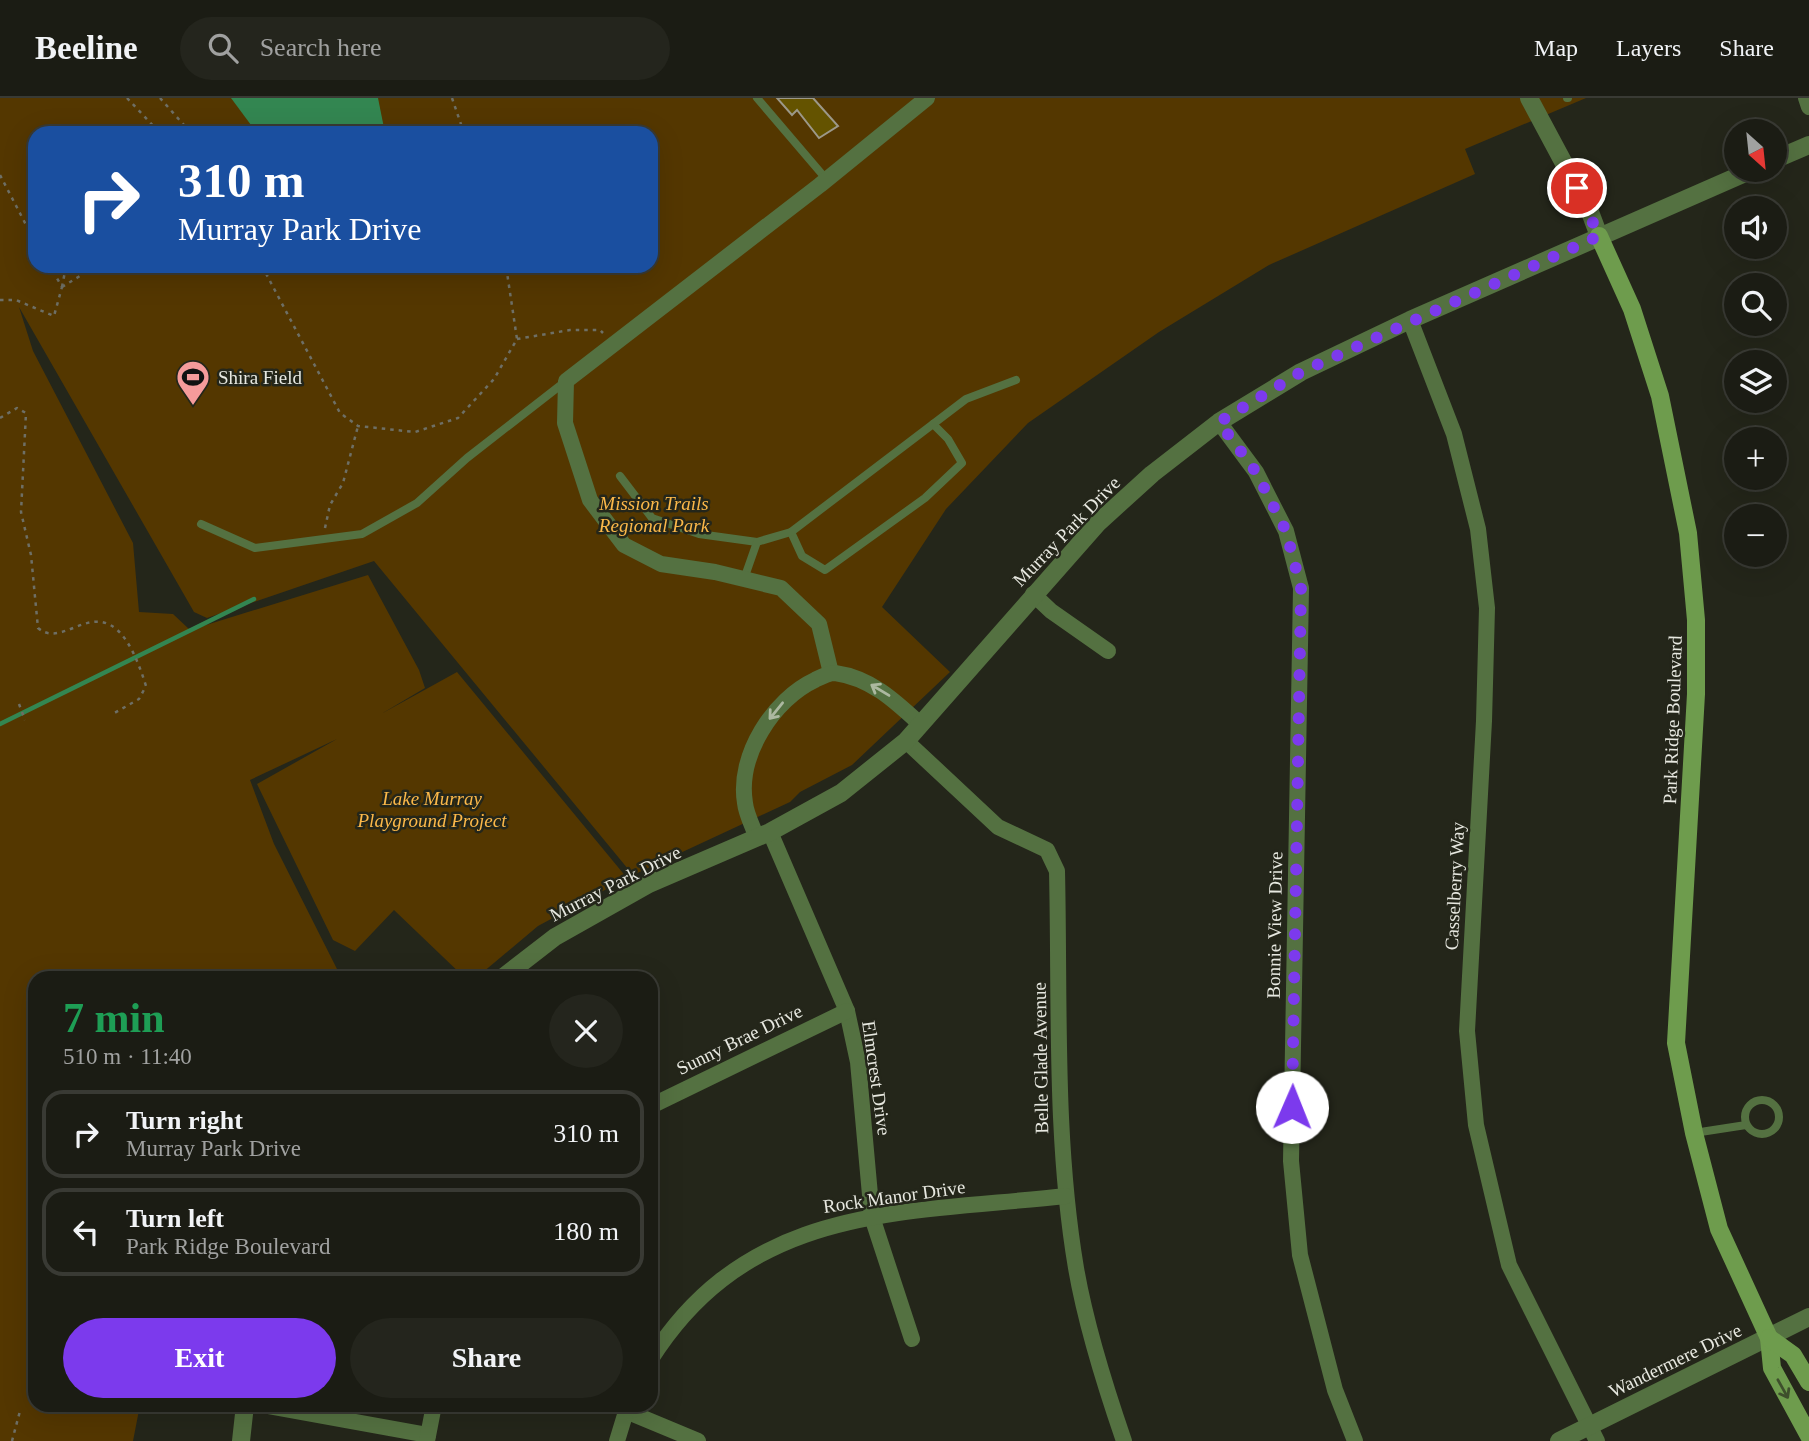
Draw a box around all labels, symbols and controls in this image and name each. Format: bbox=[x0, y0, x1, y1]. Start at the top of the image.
search box bbox=[180, 17, 670, 80]
icon: search bbox=[204, 29, 242, 67]
text: Beeline bbox=[35, 30, 138, 66]
text: Search here bbox=[260, 33, 382, 62]
text: Map bbox=[1534, 35, 1578, 61]
text: Layers bbox=[1616, 35, 1681, 61]
text: Share bbox=[1719, 35, 1774, 61]
north arrow bbox=[1724, 119, 1787, 182]
map controls bbox=[1724, 119, 1787, 567]
text: 310 m bbox=[178, 153, 305, 208]
icon: right bbox=[63, 154, 154, 245]
pin bbox=[1547, 158, 1607, 218]
icon: arrive bbox=[1558, 169, 1596, 207]
button: sound bbox=[1724, 196, 1787, 259]
text: Murray Park Drive bbox=[178, 211, 421, 247]
button: search bbox=[1724, 273, 1787, 336]
button: layers bbox=[1724, 350, 1787, 413]
sports icon: Shira Field bbox=[174, 358, 212, 407]
place label: Shira Field bbox=[218, 367, 302, 388]
button: + bbox=[1724, 427, 1787, 490]
street label: Murray Park Drive bbox=[1009, 472, 1124, 591]
park label: Mission Trails Regional Park bbox=[598, 493, 710, 536]
button: − bbox=[1724, 504, 1787, 567]
street label: Park Ridge Boulevard bbox=[1659, 635, 1686, 805]
one-way arrow bbox=[871, 683, 891, 697]
one-way arrow bbox=[768, 701, 784, 719]
park label: Lake Murray Playground Project bbox=[357, 788, 507, 831]
street label: Casselberry Way bbox=[1441, 821, 1468, 951]
street label: Murray Park Drive bbox=[546, 841, 684, 926]
street label: Bonnie View Drive bbox=[1263, 851, 1286, 999]
street label: Belle Glade Avenue bbox=[1029, 982, 1052, 1134]
button: close bbox=[549, 994, 623, 1068]
text: 7 min bbox=[63, 995, 165, 1041]
street label: Sunny Brae Drive bbox=[673, 1000, 805, 1079]
street label: Elmcrest Drive bbox=[858, 1019, 895, 1137]
text: 510 m · 11:40 bbox=[63, 1044, 192, 1069]
position arrow bbox=[1255, 1070, 1329, 1144]
text: Turn right bbox=[126, 1106, 243, 1135]
icon: right bbox=[67, 1115, 105, 1153]
text: 310 m bbox=[553, 1119, 619, 1148]
text: Murray Park Drive bbox=[126, 1136, 301, 1161]
street label: Rock Manor Drive bbox=[822, 1176, 967, 1217]
text: Turn left bbox=[126, 1204, 224, 1233]
icon: left bbox=[67, 1213, 105, 1251]
text: 180 m bbox=[553, 1217, 619, 1246]
text: Park Ridge Boulevard bbox=[126, 1234, 330, 1259]
button: Exit bbox=[63, 1318, 336, 1398]
button: Share bbox=[350, 1318, 623, 1398]
street label: Wandermere Drive bbox=[1606, 1319, 1745, 1402]
one-way arrow bbox=[1777, 1378, 1790, 1399]

